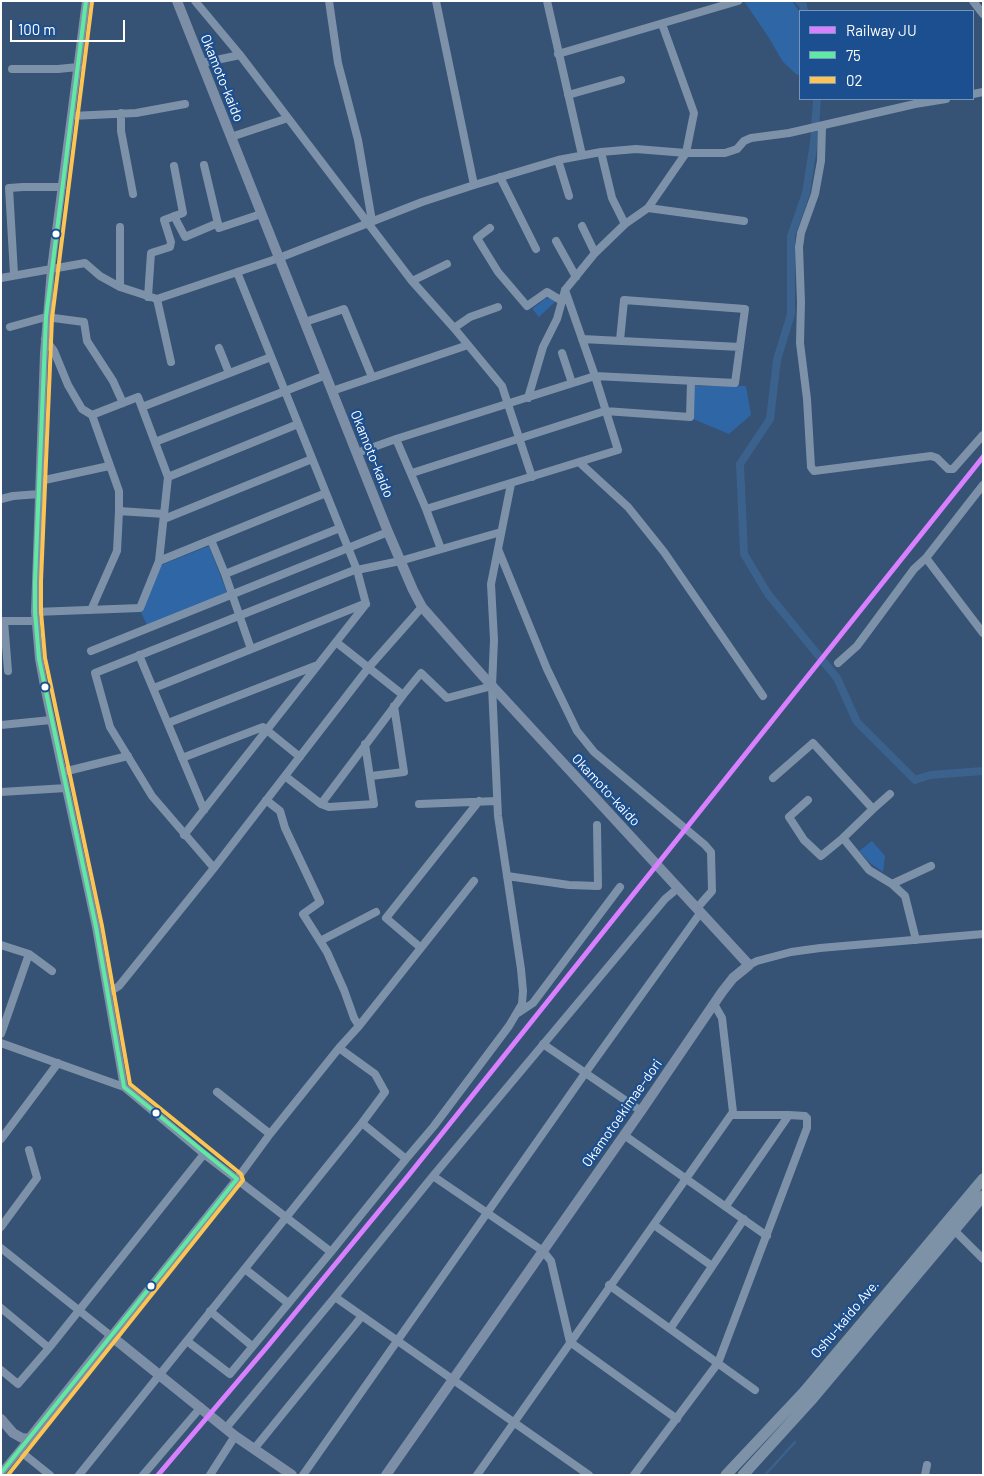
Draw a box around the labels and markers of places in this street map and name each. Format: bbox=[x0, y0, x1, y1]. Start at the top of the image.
unlabelled marker bbox=[51, 229, 61, 239]
unlabelled marker bbox=[40, 682, 50, 692]
unlabelled marker bbox=[151, 1108, 161, 1118]
unlabelled marker bbox=[146, 1281, 156, 1291]

